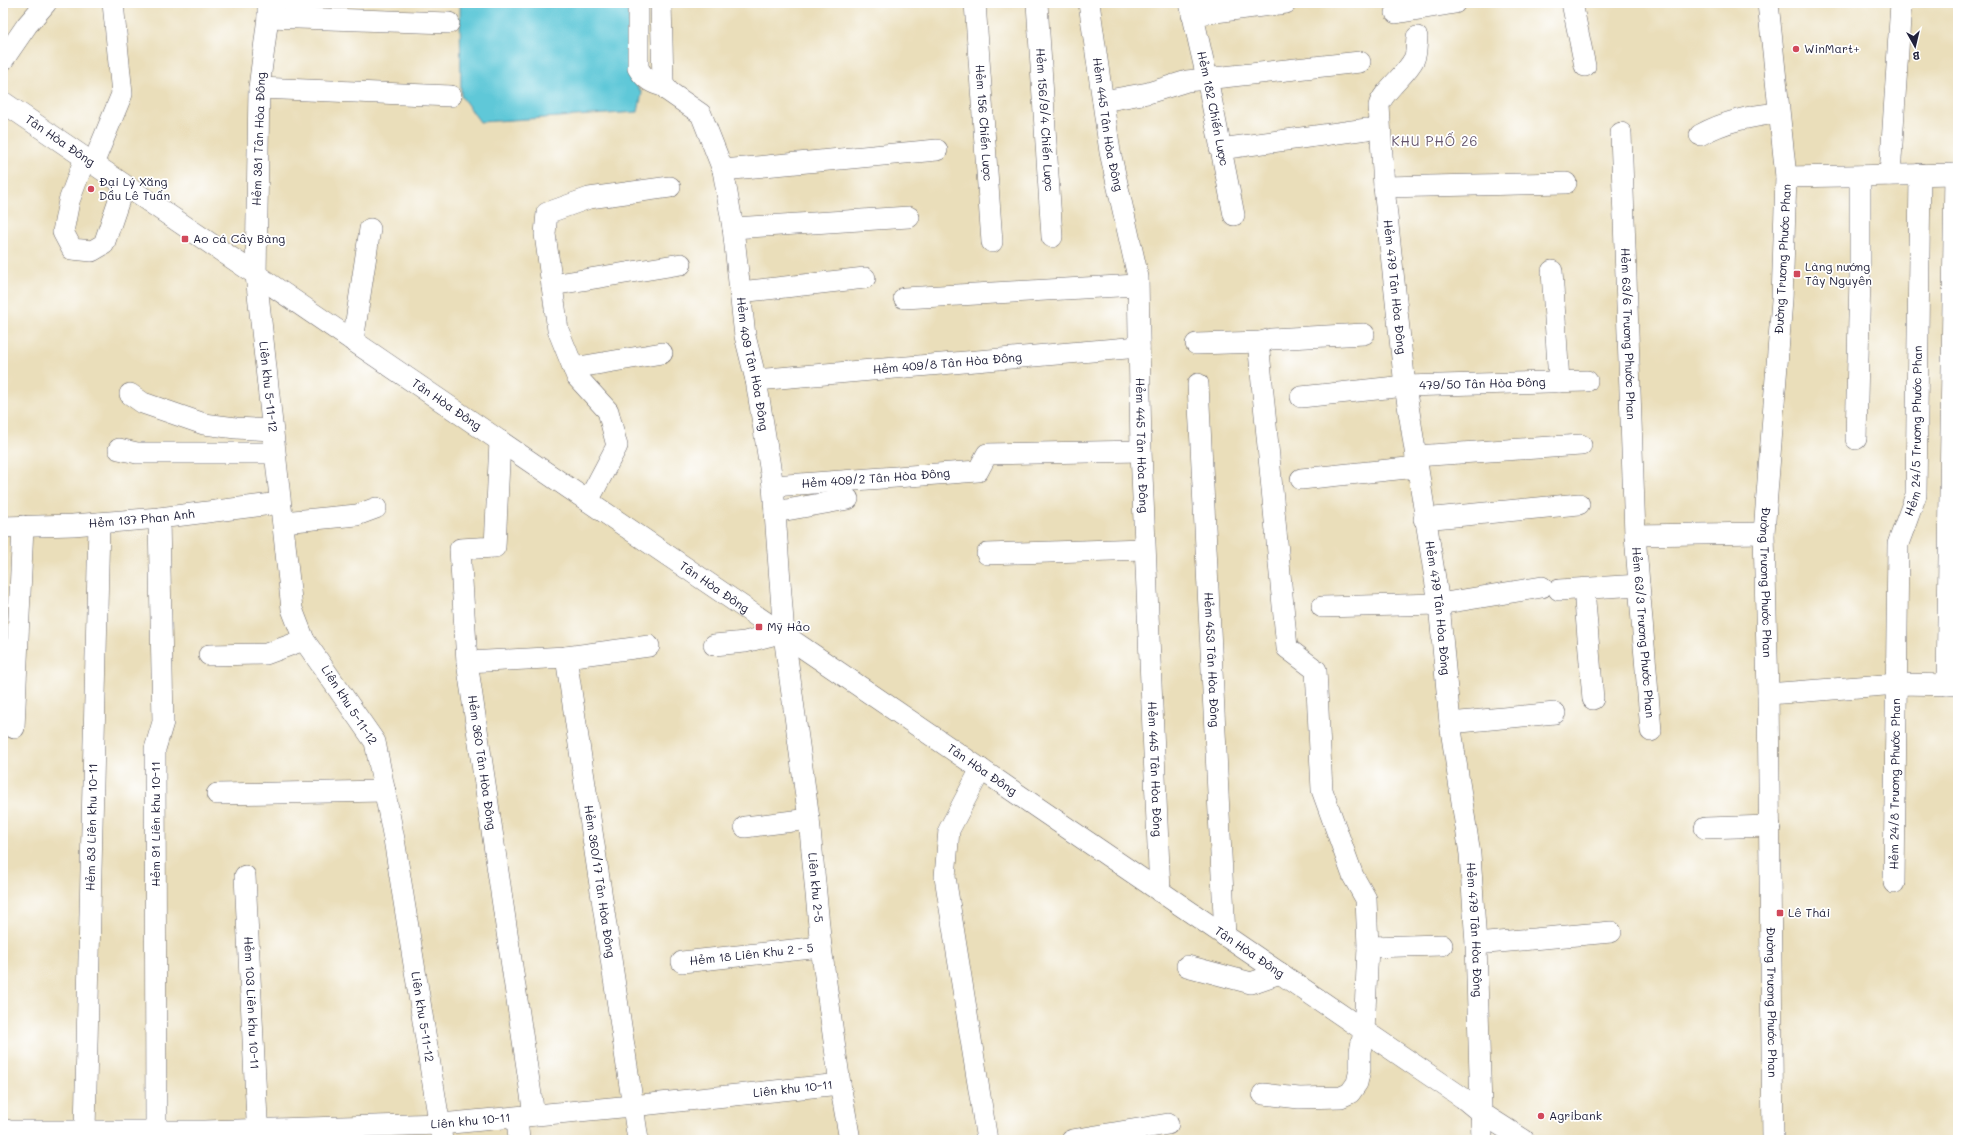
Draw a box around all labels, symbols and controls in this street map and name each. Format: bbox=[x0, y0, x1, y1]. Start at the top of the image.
north arrow bbox=[1895, 26, 1935, 66]
place label: WinMart+ bbox=[1804, 40, 1860, 56]
marker: WinMart+ bbox=[1791, 44, 1801, 54]
street label: Hẻm 156/9/4 Chiến Lược bbox=[1033, 47, 1058, 192]
text: B bbox=[1912, 48, 1921, 64]
street label: Hẻm 182 Chiến Lược bbox=[1194, 49, 1233, 167]
street label: Hẻm 445 Tân Hòa Đông bbox=[1090, 56, 1128, 193]
street label: Hẻm 156 Chiến Lược bbox=[972, 64, 997, 182]
street label: Hẻm 381 Tân Hòa Đông bbox=[248, 72, 268, 206]
street label: Tân Hòa Đông bbox=[23, 111, 99, 170]
district label: KHU PHỐ 26 bbox=[1392, 132, 1478, 149]
place label: Đại Lý Xăng Dầu Lê Tuấn bbox=[99, 173, 170, 203]
street label: Đường Trương Phước Phan bbox=[1770, 183, 1794, 335]
marker: Đại Lý Xăng Dầu Lê Tuấn bbox=[86, 184, 96, 194]
street label: Hẻm 479 Tân Hòa Đông bbox=[1380, 219, 1411, 355]
place label: Ao cá Cây Bàng bbox=[193, 230, 285, 246]
marker: Ao cá Cây Bàng bbox=[180, 234, 190, 244]
street label: Hẻm 63/6 Trương Phước Phan bbox=[1618, 248, 1640, 420]
place label: Làng nướng Tây Nguyên bbox=[1805, 258, 1872, 288]
marker: Làng nướng Tây Nguyên bbox=[1792, 269, 1802, 279]
street label: Hẻm 409 Tân Hòa Đông bbox=[734, 296, 773, 432]
street label: Liên khu 5-11-12 bbox=[256, 340, 282, 433]
street label: Hẻm 24/5 Trương Phước Phan bbox=[1900, 346, 1925, 518]
street label: Hẻm 409/8 Tân Hòa Đông bbox=[872, 348, 1022, 377]
street label: 479/50 Tân Hòa Đông bbox=[1419, 373, 1546, 393]
street label: Tân Hòa Đông bbox=[409, 374, 485, 433]
street label: Hẻm 445 Tân Hòa Đông bbox=[1133, 378, 1153, 513]
street label: Hẻm 409/2 Tân Hòa Đông bbox=[801, 464, 951, 491]
street label: Hẻm 137 Phan Anh bbox=[88, 505, 196, 531]
street label: Đường Trương Phước Phan bbox=[1757, 506, 1776, 658]
street label: Hẻm 479 Tân Hòa Đông bbox=[1422, 540, 1455, 676]
street label: Hẻm 63/3 Trương Phước Phan bbox=[1629, 546, 1659, 719]
street label: Tân Hòa Đông bbox=[677, 557, 753, 616]
street label: Hẻm 453 Tân Hòa Đông bbox=[1201, 592, 1224, 728]
place label: Mỹ Hảo bbox=[767, 618, 810, 634]
marker: Mỹ Hảo bbox=[754, 622, 764, 632]
street label: Liên khu 5-11-12 bbox=[318, 662, 381, 747]
street label: Hẻm 360 Tân Hòa Đông bbox=[465, 694, 501, 831]
street label: Hẻm 24/8 Trương Phước Phan bbox=[1885, 698, 1903, 870]
street label: Hẻm 445 Tân Hòa Đông bbox=[1145, 701, 1167, 837]
street label: Tân Hòa Đông bbox=[944, 740, 1021, 798]
street label: Hẻm 91 Liên khu 10-11 bbox=[147, 761, 163, 887]
street label: Hẻm 83 Liên khu 10-11 bbox=[82, 763, 100, 891]
street label: Hẻm 360/17 Tân Hòa Đông bbox=[581, 804, 620, 959]
street label: Liên khu 2-5 bbox=[805, 852, 828, 923]
street label: Hẻm 479 Tân Hòa Đông bbox=[1464, 862, 1487, 997]
place label: Lê Thái bbox=[1788, 904, 1830, 920]
marker: Lê Thái bbox=[1775, 908, 1785, 918]
street label: Tân Hòa Đông bbox=[1212, 922, 1288, 981]
street label: Đường Trương Phước Phan bbox=[1764, 927, 1781, 1078]
street label: Hẻm 103 Liên khu 10-11 bbox=[241, 936, 264, 1070]
street label: Hẻm 18 Liên Khu 2 - 5 bbox=[689, 939, 814, 968]
street label: Liên khu 5-11-12 bbox=[408, 970, 438, 1063]
street label: Liên khu 10-11 bbox=[752, 1076, 833, 1100]
place label: Agribank bbox=[1549, 1107, 1602, 1123]
street label: Liên khu 10-11 bbox=[430, 1109, 511, 1131]
marker: Agribank bbox=[1536, 1111, 1546, 1121]

